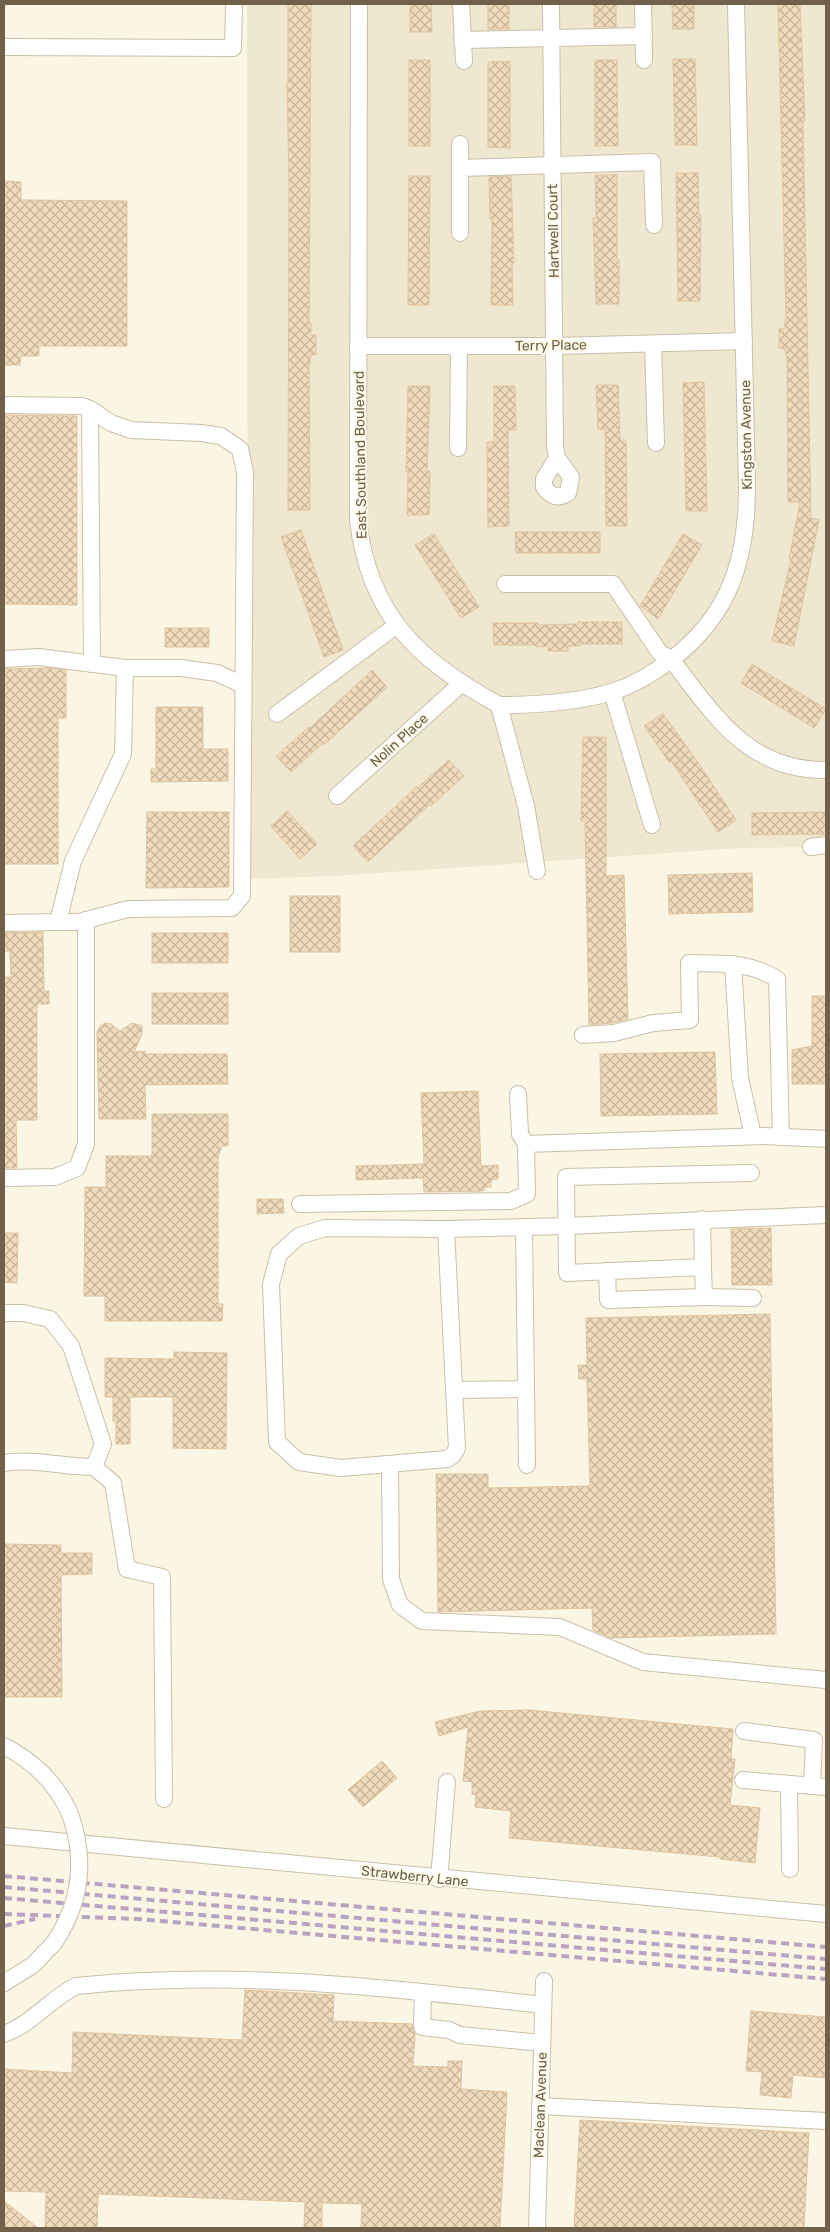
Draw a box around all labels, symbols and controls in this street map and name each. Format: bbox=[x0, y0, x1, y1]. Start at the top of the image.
street label: Hartwell Court bbox=[544, 183, 563, 278]
street label: Terry Place bbox=[515, 336, 587, 355]
street label: East Southland Boulevard bbox=[351, 371, 370, 539]
street label: Kingston Avenue bbox=[737, 380, 756, 490]
street label: Nolin Place bbox=[367, 710, 432, 771]
street label: Strawberry Lane bbox=[360, 1862, 470, 1891]
street label: Maclean Avenue bbox=[530, 2052, 551, 2158]

